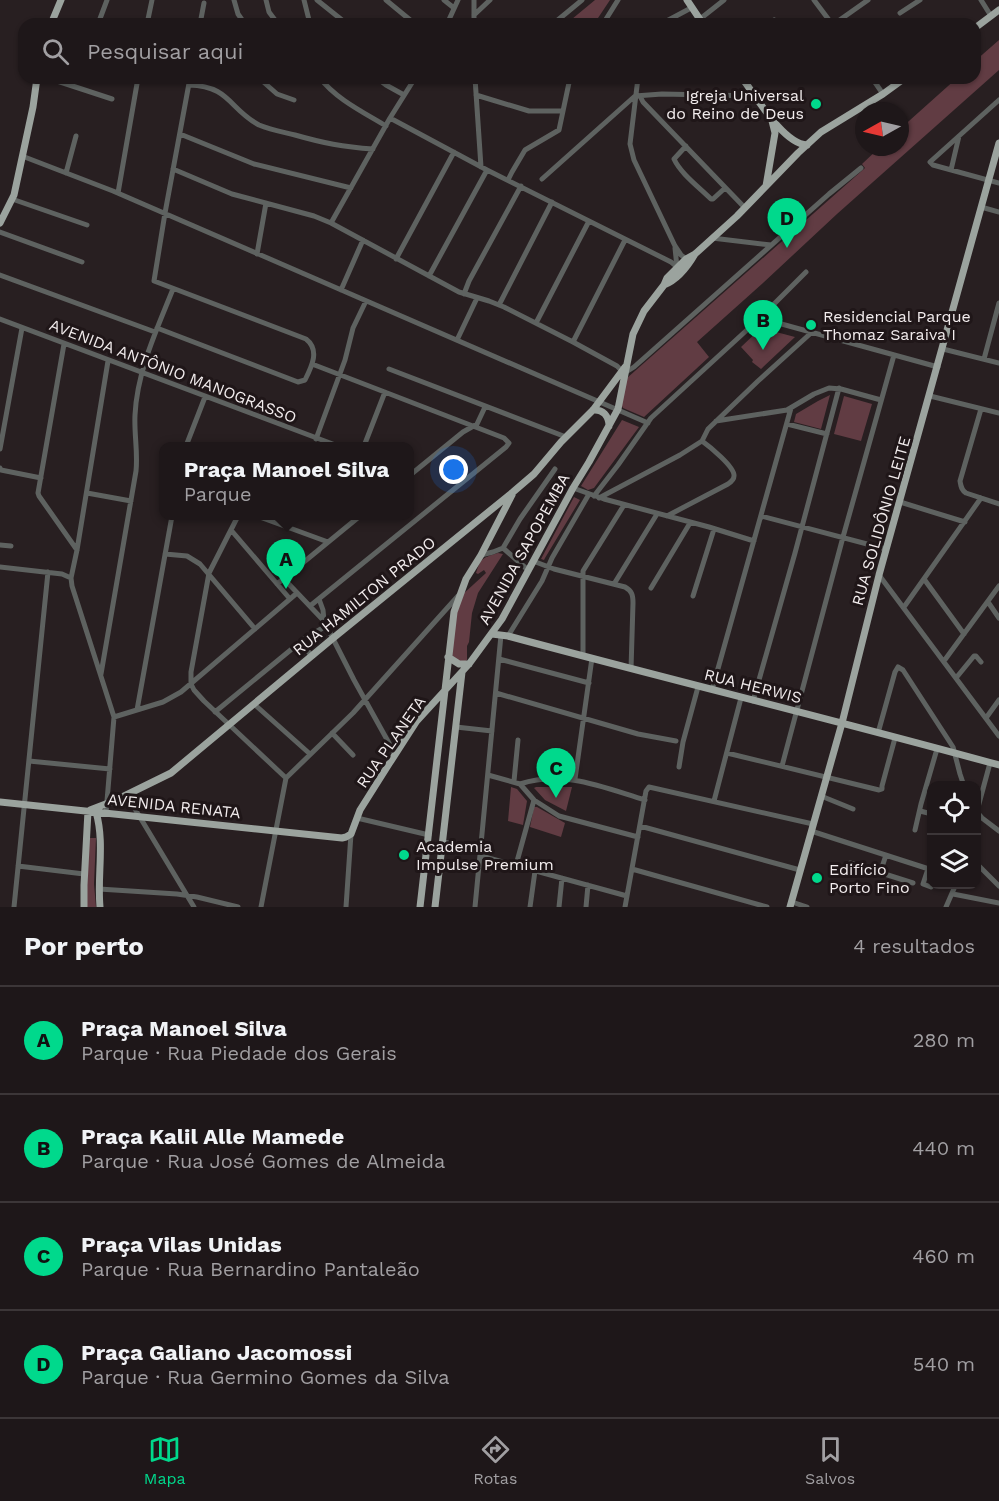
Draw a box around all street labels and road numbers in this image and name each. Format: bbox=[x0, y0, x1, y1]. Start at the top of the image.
street label: AVENIDA ANTÔNIO MANOGRASSO bbox=[47, 315, 299, 427]
street label: RUA SOLIDÔNIO LEITE bbox=[848, 434, 914, 608]
street label: AVENIDA SAPOPEMBA bbox=[474, 470, 574, 628]
street label: RUA HAMILTON PRADO bbox=[289, 533, 439, 659]
street label: RUA HERWIS bbox=[702, 665, 804, 707]
street label: RUA PLANETA bbox=[352, 692, 430, 792]
street label: AVENIDA RENATA bbox=[107, 790, 242, 822]

